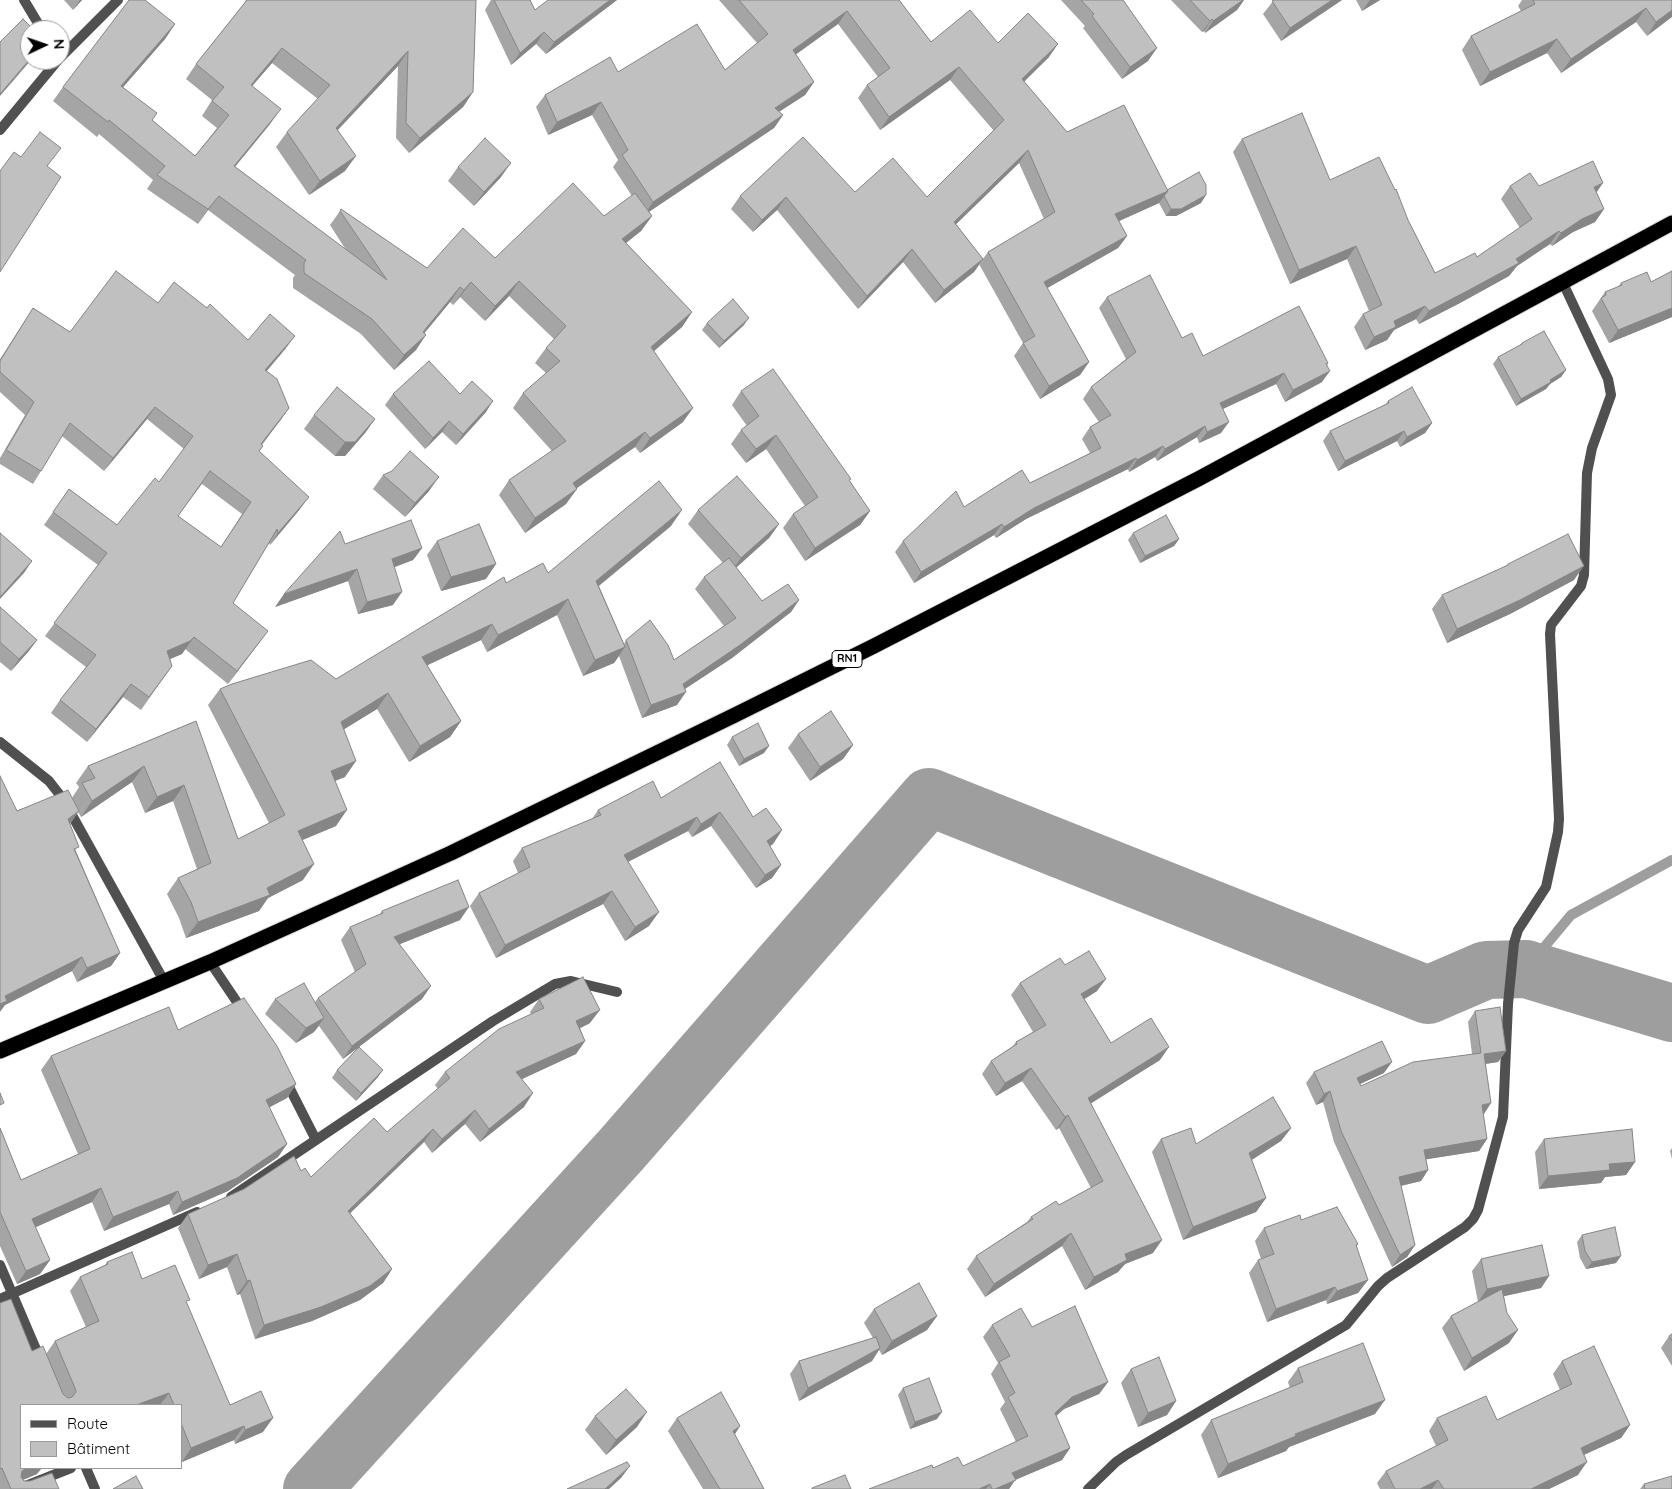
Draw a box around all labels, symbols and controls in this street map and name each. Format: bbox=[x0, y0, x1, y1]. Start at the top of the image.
north arrow bbox=[20, 20, 70, 70]
text: N bbox=[50, 39, 68, 50]
road number: RN1 bbox=[832, 651, 862, 668]
legend bbox=[20, 1404, 182, 1469]
text: Route bbox=[67, 1414, 108, 1433]
text: Bâtiment bbox=[67, 1439, 130, 1458]

